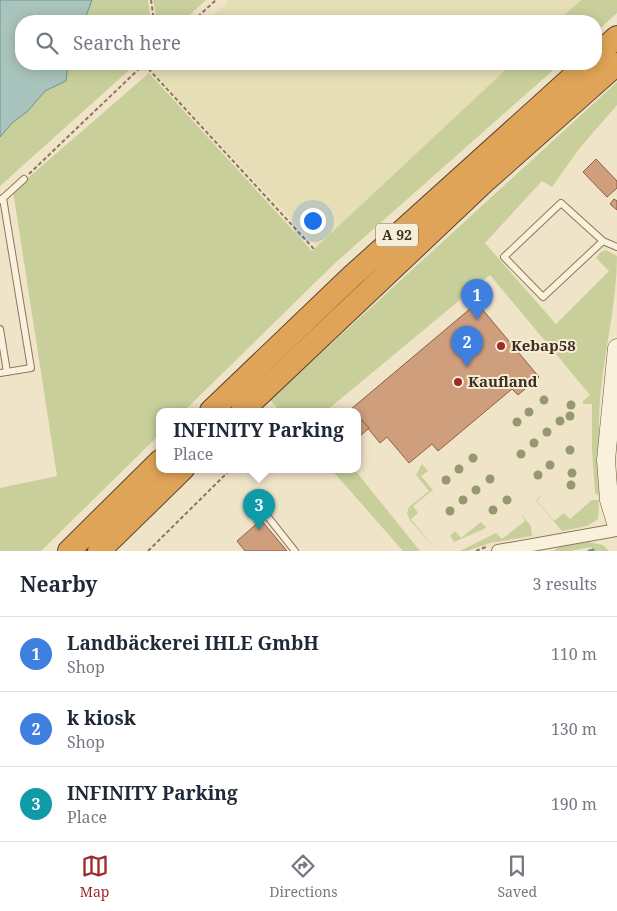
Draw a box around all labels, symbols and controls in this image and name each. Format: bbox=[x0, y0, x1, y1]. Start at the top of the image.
search box bbox=[15, 15, 602, 70]
icon: search bbox=[33, 29, 61, 57]
text: Search here bbox=[73, 30, 181, 56]
your location bbox=[300, 208, 326, 234]
road number: A 92 bbox=[376, 224, 418, 246]
pin: 1 bbox=[461, 279, 493, 320]
pin: 2 bbox=[451, 326, 483, 367]
place label: Kebap58 bbox=[511, 335, 576, 355]
marker: Kebap58 bbox=[495, 340, 507, 352]
place label: Kaufland bbox=[468, 371, 538, 391]
marker: Kaufland bbox=[452, 376, 464, 388]
popup bbox=[156, 408, 361, 473]
text: INFINITY Parking bbox=[173, 417, 344, 443]
text: Place bbox=[173, 443, 213, 465]
pin: 3 bbox=[243, 489, 275, 530]
text: Nearby bbox=[20, 570, 98, 598]
text: 3 results bbox=[533, 573, 597, 595]
text: Landbäckerei IHLE GmbH bbox=[67, 630, 319, 656]
text: 1 bbox=[31, 643, 41, 665]
text: 110 m bbox=[551, 643, 597, 665]
text: Shop bbox=[67, 656, 105, 678]
text: k kiosk bbox=[67, 705, 136, 731]
text: 2 bbox=[31, 718, 41, 740]
text: 130 m bbox=[551, 718, 597, 740]
text: Shop bbox=[67, 731, 105, 753]
text: INFINITY Parking bbox=[67, 780, 238, 806]
text: 3 bbox=[31, 793, 41, 815]
text: 190 m bbox=[551, 793, 597, 815]
text: Place bbox=[67, 806, 107, 828]
tab: Map bbox=[80, 852, 109, 901]
tab: Directions bbox=[269, 852, 338, 901]
tab: Saved bbox=[497, 852, 537, 901]

